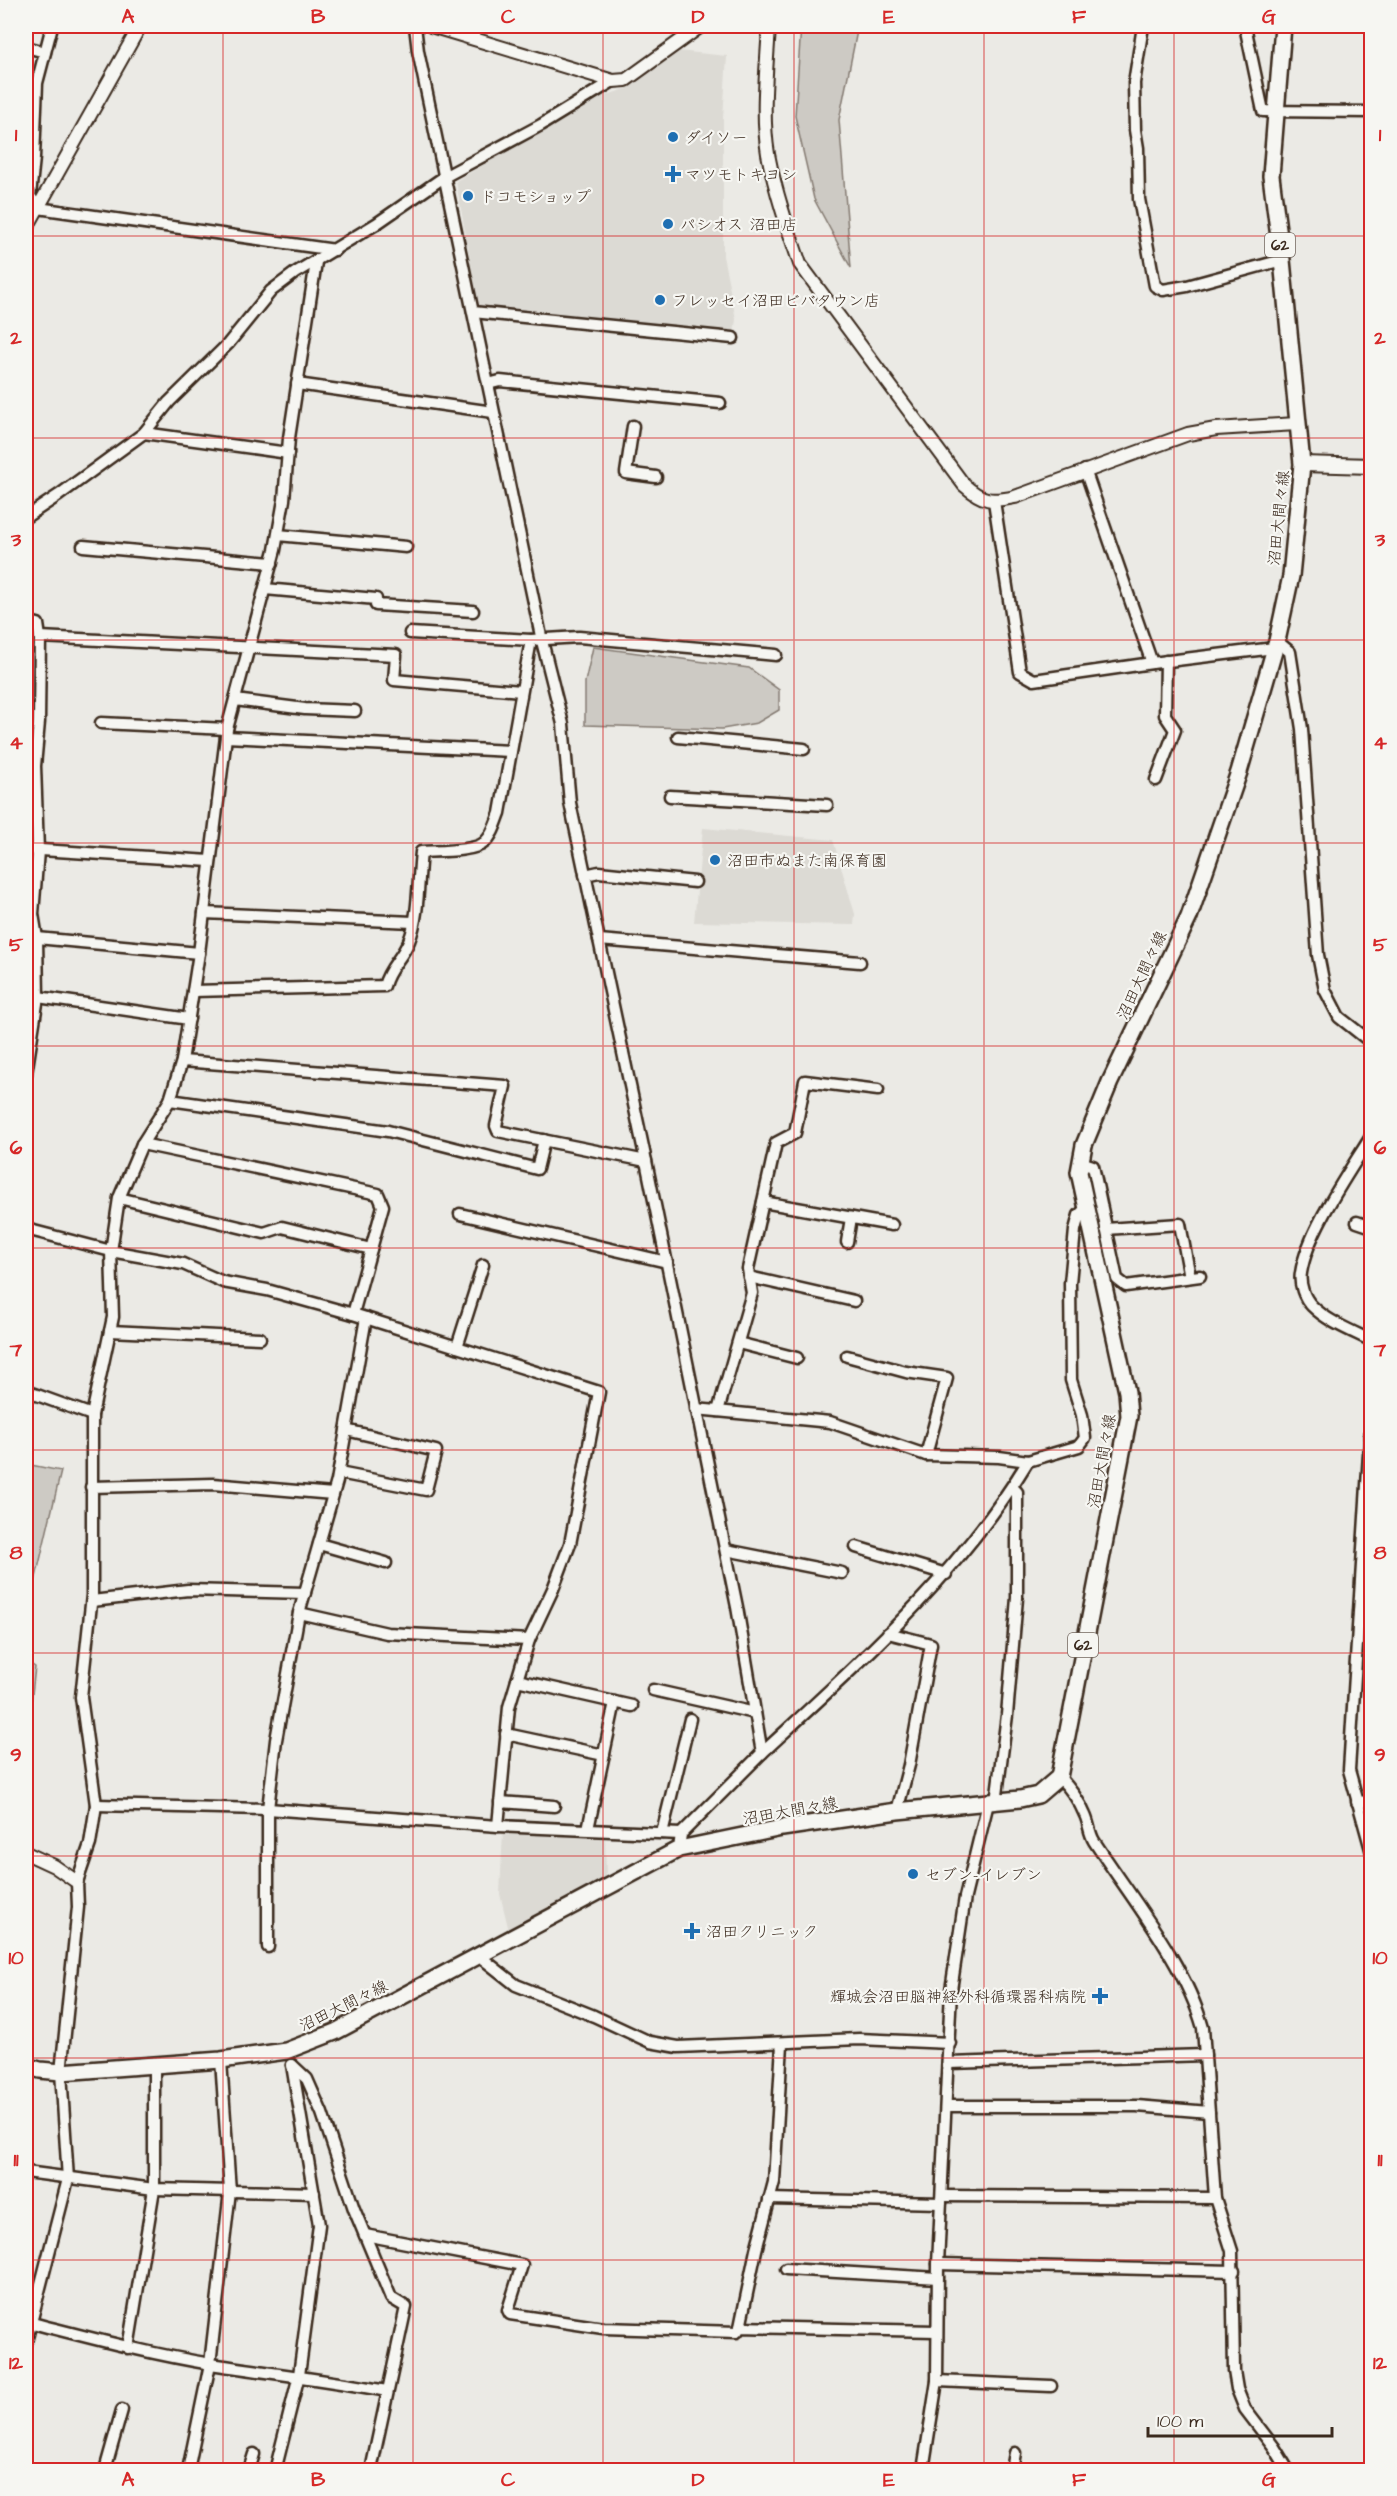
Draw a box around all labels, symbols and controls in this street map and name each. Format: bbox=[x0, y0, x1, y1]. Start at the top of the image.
text: A bbox=[122, 3, 135, 31]
text: B bbox=[311, 3, 326, 31]
text: C bbox=[501, 3, 516, 31]
text: D bbox=[692, 3, 705, 31]
text: E bbox=[883, 3, 895, 31]
text: F bbox=[1072, 3, 1087, 31]
text: G bbox=[1262, 3, 1276, 31]
text: 1 bbox=[15, 121, 18, 149]
text: 1 bbox=[1379, 121, 1382, 149]
place label: ダイソー bbox=[685, 127, 747, 149]
marker: ダイソー bbox=[666, 130, 680, 144]
place label: マツモトキヨシ bbox=[685, 164, 797, 186]
marker: マツモトキヨシ bbox=[666, 167, 680, 181]
place label: ドコモショップ bbox=[480, 186, 591, 208]
marker: ドコモショップ bbox=[461, 189, 475, 203]
place label: パシオス 沼田店 bbox=[680, 214, 797, 236]
marker: パシオス 沼田店 bbox=[661, 217, 675, 231]
road number: 62 bbox=[1265, 233, 1295, 257]
place label: フレッセイ沼田ビバタウン店 bbox=[672, 290, 880, 312]
marker: フレッセイ沼田ビバタウン店 bbox=[653, 293, 667, 307]
text: 2 bbox=[9, 324, 22, 352]
text: 2 bbox=[1373, 324, 1386, 352]
street label: 沼田大間々線 bbox=[1263, 469, 1295, 567]
text: 3 bbox=[10, 526, 22, 554]
text: 3 bbox=[1374, 526, 1386, 554]
text: 4 bbox=[9, 729, 23, 757]
text: 4 bbox=[1373, 729, 1387, 757]
place label: 沼田市ぬまた南保育園 bbox=[727, 850, 887, 872]
marker: 沼田市ぬまた南保育園 bbox=[708, 853, 722, 867]
street label: 沼田大間々線 bbox=[1112, 927, 1172, 1024]
text: 5 bbox=[9, 931, 24, 959]
text: 5 bbox=[1373, 931, 1388, 959]
text: 6 bbox=[10, 1134, 23, 1162]
text: 6 bbox=[1374, 1134, 1387, 1162]
text: 7 bbox=[9, 1336, 23, 1364]
text: 7 bbox=[1373, 1336, 1387, 1364]
street label: 沼田大間々線 bbox=[1083, 1412, 1121, 1510]
text: 8 bbox=[10, 1539, 23, 1567]
text: 8 bbox=[1374, 1539, 1387, 1567]
road number: 62 bbox=[1068, 1633, 1098, 1657]
text: 9 bbox=[10, 1741, 22, 1769]
text: 9 bbox=[1374, 1741, 1386, 1769]
street label: 沼田大間々線 bbox=[741, 1792, 839, 1830]
place label: セブン-イレブン bbox=[925, 1864, 1042, 1886]
marker: セブン-イレブン bbox=[906, 1867, 920, 1881]
place label: 沼田クリニック bbox=[706, 1921, 818, 1943]
marker: 沼田クリニック bbox=[683, 1922, 701, 1940]
text: 10 bbox=[8, 1944, 24, 1972]
text: 10 bbox=[1372, 1944, 1388, 1972]
street label: 沼田大間々線 bbox=[295, 1975, 391, 2037]
place label: 輝城会沼田脳神経外科循環器科病院 bbox=[830, 1986, 1086, 2008]
marker: 輝城会沼田脳神経外科循環器科病院 bbox=[1091, 1987, 1109, 2005]
text: 11 bbox=[13, 2146, 19, 2174]
text: 11 bbox=[1377, 2146, 1383, 2174]
text: 12 bbox=[9, 2349, 24, 2377]
text: 12 bbox=[1373, 2349, 1388, 2377]
scale bar bbox=[1148, 2400, 1332, 2438]
text: 100 m bbox=[1157, 2409, 1203, 2434]
text: A bbox=[122, 2466, 135, 2494]
text: B bbox=[311, 2466, 326, 2494]
text: C bbox=[501, 2466, 516, 2494]
text: D bbox=[692, 2466, 705, 2494]
text: E bbox=[883, 2466, 895, 2494]
text: F bbox=[1072, 2466, 1087, 2494]
text: G bbox=[1262, 2466, 1276, 2494]

